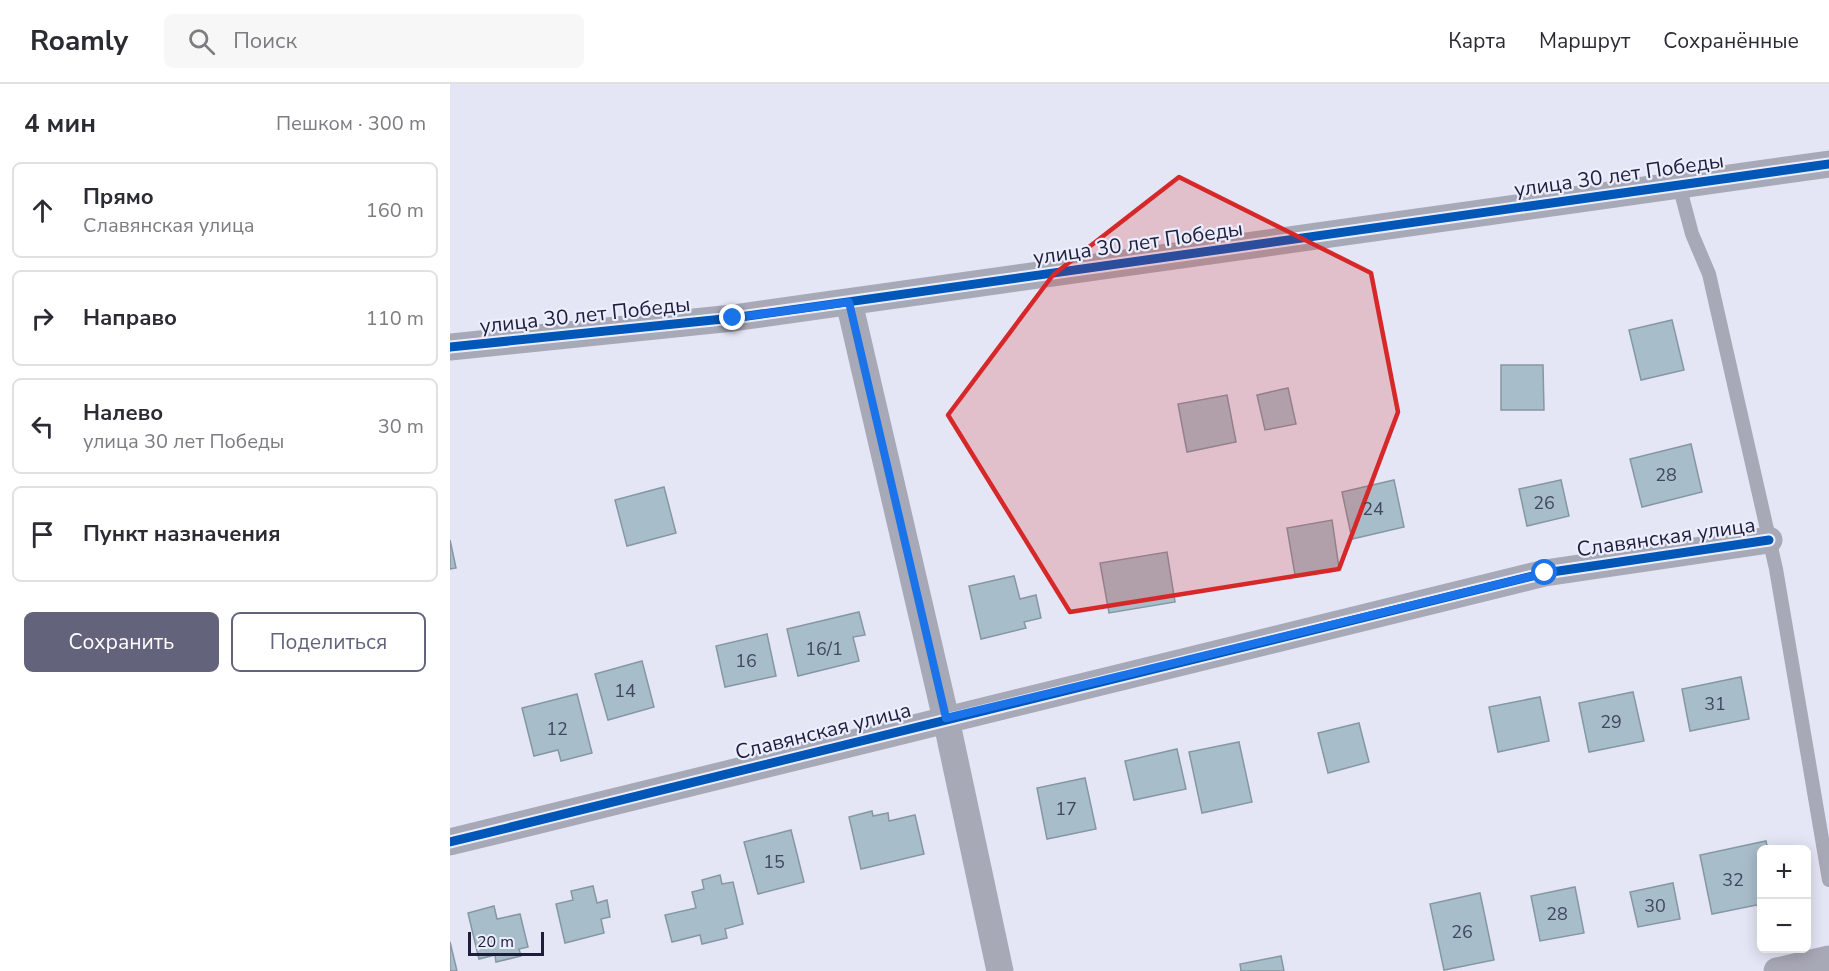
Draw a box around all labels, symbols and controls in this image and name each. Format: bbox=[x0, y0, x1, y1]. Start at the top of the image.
search box bbox=[164, 14, 584, 68]
text: Roamly bbox=[30, 22, 128, 60]
icon: search bbox=[185, 25, 218, 58]
text: Поиск bbox=[233, 26, 297, 56]
text: Карта bbox=[1448, 27, 1506, 55]
text: Маршрут bbox=[1539, 27, 1630, 55]
text: Сохранённые bbox=[1663, 27, 1799, 55]
text: 4 мин bbox=[24, 106, 96, 141]
text: Пешком · 300 m bbox=[276, 110, 426, 137]
street label: улица 30 лет Победы bbox=[1512, 146, 1726, 204]
text: Прямо bbox=[83, 182, 154, 212]
icon: ahead bbox=[26, 194, 59, 227]
text: 160 m bbox=[366, 197, 424, 224]
text: Славянская улица bbox=[83, 212, 255, 239]
street label: улица 30 лет Победы bbox=[1031, 214, 1245, 272]
street label: улица 30 лет Победы bbox=[478, 290, 692, 340]
icon: right bbox=[26, 302, 59, 335]
text: Направо bbox=[83, 303, 177, 333]
route end bbox=[719, 304, 745, 330]
text: 110 m bbox=[366, 305, 424, 332]
text: Налево bbox=[83, 398, 163, 428]
icon: left bbox=[26, 410, 59, 443]
text: 30 m bbox=[378, 413, 424, 440]
text: улица 30 лет Победы bbox=[83, 428, 284, 455]
house number: 28 bbox=[1655, 463, 1677, 487]
house number: 26 bbox=[1533, 491, 1555, 515]
house number: 24 bbox=[1362, 497, 1384, 521]
street label: Славянская улица bbox=[1575, 511, 1757, 563]
icon: arrive bbox=[26, 518, 59, 551]
text: Пункт назначения bbox=[83, 519, 281, 549]
route start bbox=[1531, 559, 1557, 585]
button: Сохранить bbox=[24, 612, 219, 672]
button: Поделиться bbox=[231, 612, 426, 672]
house number: 16/1 bbox=[805, 637, 843, 661]
house number: 16 bbox=[735, 649, 757, 673]
house number: 14 bbox=[614, 679, 636, 703]
house number: 31 bbox=[1704, 692, 1726, 716]
street label: Славянская улица bbox=[732, 696, 914, 766]
house number: 29 bbox=[1600, 710, 1622, 734]
house number: 12 bbox=[546, 717, 568, 741]
house number: 17 bbox=[1055, 797, 1077, 821]
map controls bbox=[1757, 845, 1811, 953]
button: + bbox=[1757, 845, 1811, 899]
house number: 15 bbox=[763, 850, 785, 874]
house number: 32 bbox=[1722, 868, 1744, 892]
house number: 30 bbox=[1644, 894, 1666, 918]
button: − bbox=[1757, 899, 1811, 953]
house number: 28 bbox=[1546, 902, 1568, 926]
house number: 26 bbox=[1451, 920, 1473, 944]
scale bar bbox=[468, 929, 544, 956]
text: 20 m bbox=[477, 931, 514, 953]

